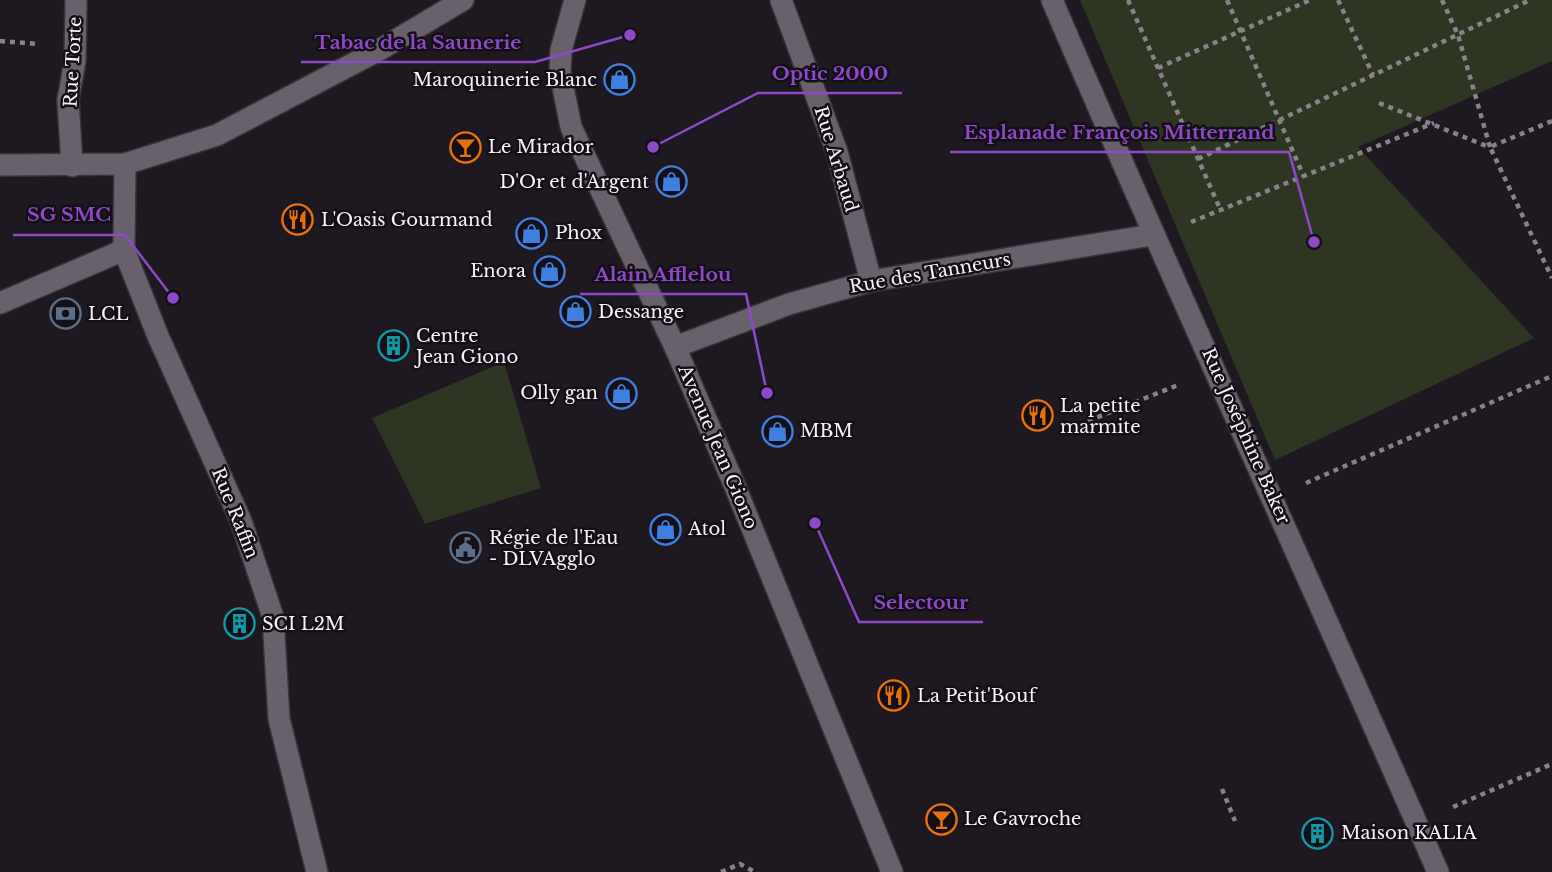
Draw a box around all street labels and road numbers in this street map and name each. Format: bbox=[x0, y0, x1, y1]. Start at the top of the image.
street label: Rue Torte bbox=[60, 16, 86, 108]
street label: Rue Arbaud bbox=[809, 103, 863, 215]
street label: Rue des Tanneurs bbox=[848, 248, 1012, 298]
street label: Rue Joséphine Baker bbox=[1197, 345, 1295, 528]
street label: Avenue Jean Giono bbox=[673, 361, 763, 532]
street label: Rue Raffin bbox=[207, 464, 263, 562]

